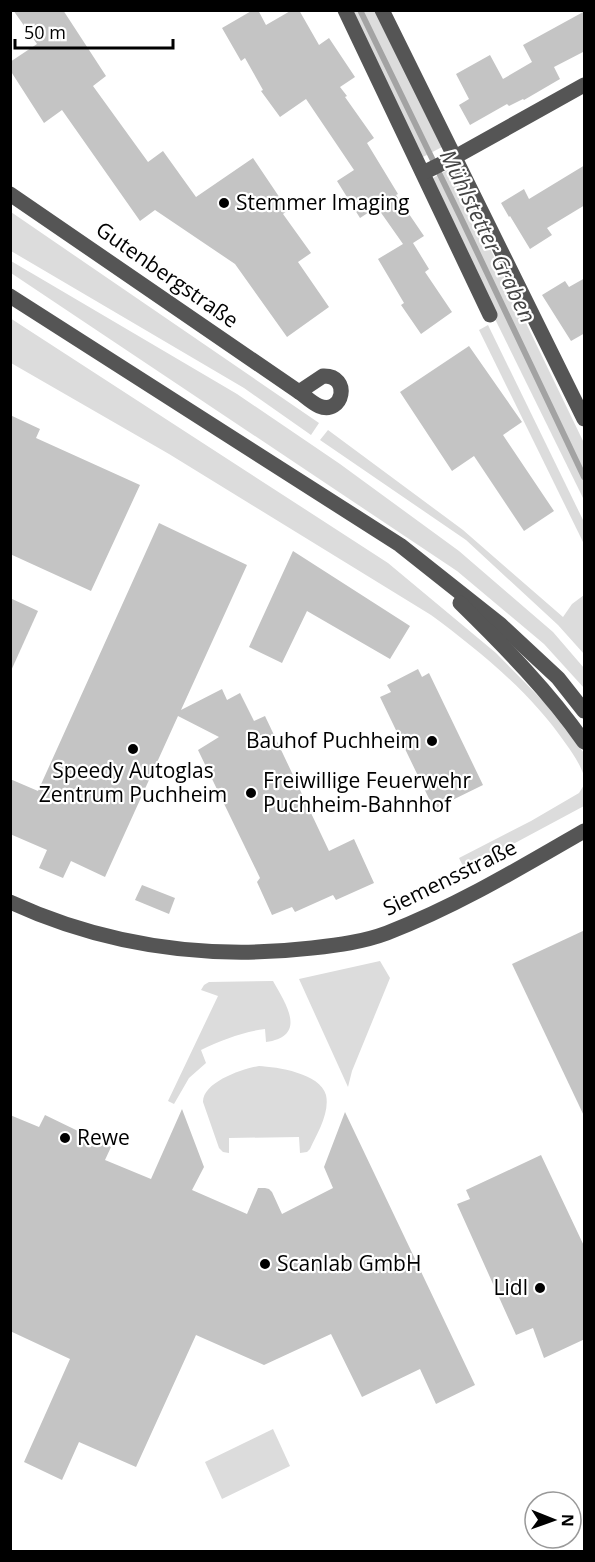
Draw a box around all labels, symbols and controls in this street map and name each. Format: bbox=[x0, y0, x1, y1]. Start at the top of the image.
scale bar bbox=[15, 12, 172, 50]
text: 50 m bbox=[24, 20, 66, 44]
water label: Mühlstetter Graben bbox=[434, 144, 544, 327]
place label: Stemmer Imaging bbox=[236, 188, 409, 216]
marker: Stemmer Imaging bbox=[217, 196, 231, 210]
street label: Gutenbergstraße bbox=[91, 215, 244, 334]
place label: Bauhof Puchheim bbox=[246, 726, 420, 754]
marker: Bauhof Puchheim bbox=[425, 734, 439, 748]
marker: Speedy Autoglas Zentrum Puchheim bbox=[126, 742, 140, 756]
place label: Speedy Autoglas Zentrum Puchheim bbox=[39, 756, 227, 808]
place label: Freiwillige Feuerwehr Puchheim-Bahnhof bbox=[263, 766, 471, 818]
marker: Freiwillige Feuerwehr Puchheim-Bahnhof bbox=[244, 786, 258, 800]
street label: Siemensstraße bbox=[378, 833, 521, 922]
place label: Rewe bbox=[77, 1123, 130, 1151]
marker: Rewe bbox=[58, 1131, 72, 1145]
place label: Scanlab GmbH bbox=[277, 1249, 421, 1277]
marker: Scanlab GmbH bbox=[258, 1257, 272, 1271]
place label: Lidl bbox=[494, 1273, 528, 1301]
marker: Lidl bbox=[533, 1281, 547, 1295]
north arrow bbox=[523, 1490, 583, 1550]
text: N bbox=[557, 1514, 579, 1527]

